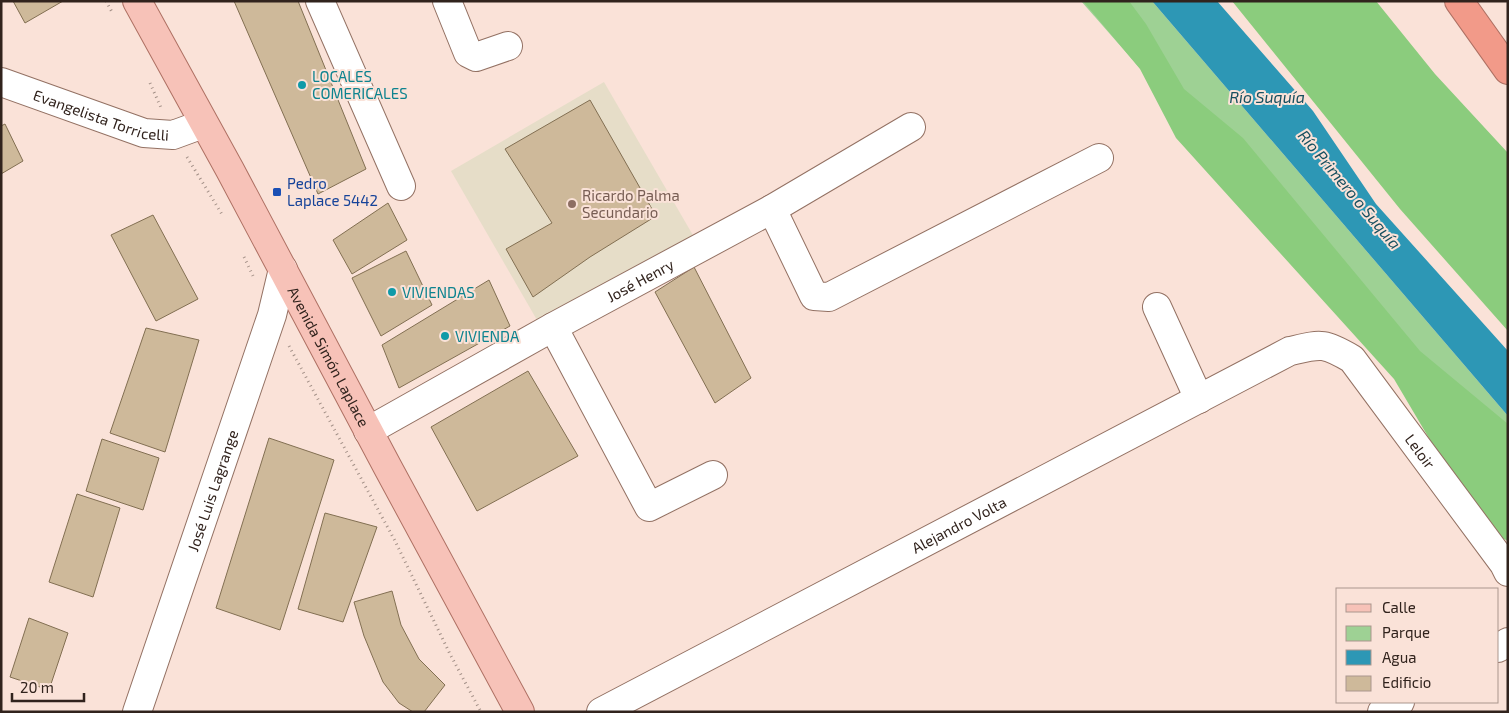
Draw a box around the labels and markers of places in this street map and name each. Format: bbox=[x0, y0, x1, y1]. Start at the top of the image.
place label: LOCALES COMERICALES bbox=[312, 67, 408, 102]
marker: LOCALES COMERICALES bbox=[296, 79, 308, 91]
place label: Pedro Laplace 5442 bbox=[287, 174, 378, 209]
marker: Pedro Laplace 5442 bbox=[271, 186, 283, 198]
place label: Ricardo Palma Secundario bbox=[582, 186, 680, 221]
marker: Ricardo Palma Secundario bbox=[566, 198, 578, 210]
place label: VIVIENDAS bbox=[402, 283, 475, 301]
marker: VIVIENDAS bbox=[386, 286, 398, 298]
place label: VIVIENDA bbox=[455, 327, 520, 345]
marker: VIVIENDA bbox=[439, 330, 451, 342]

